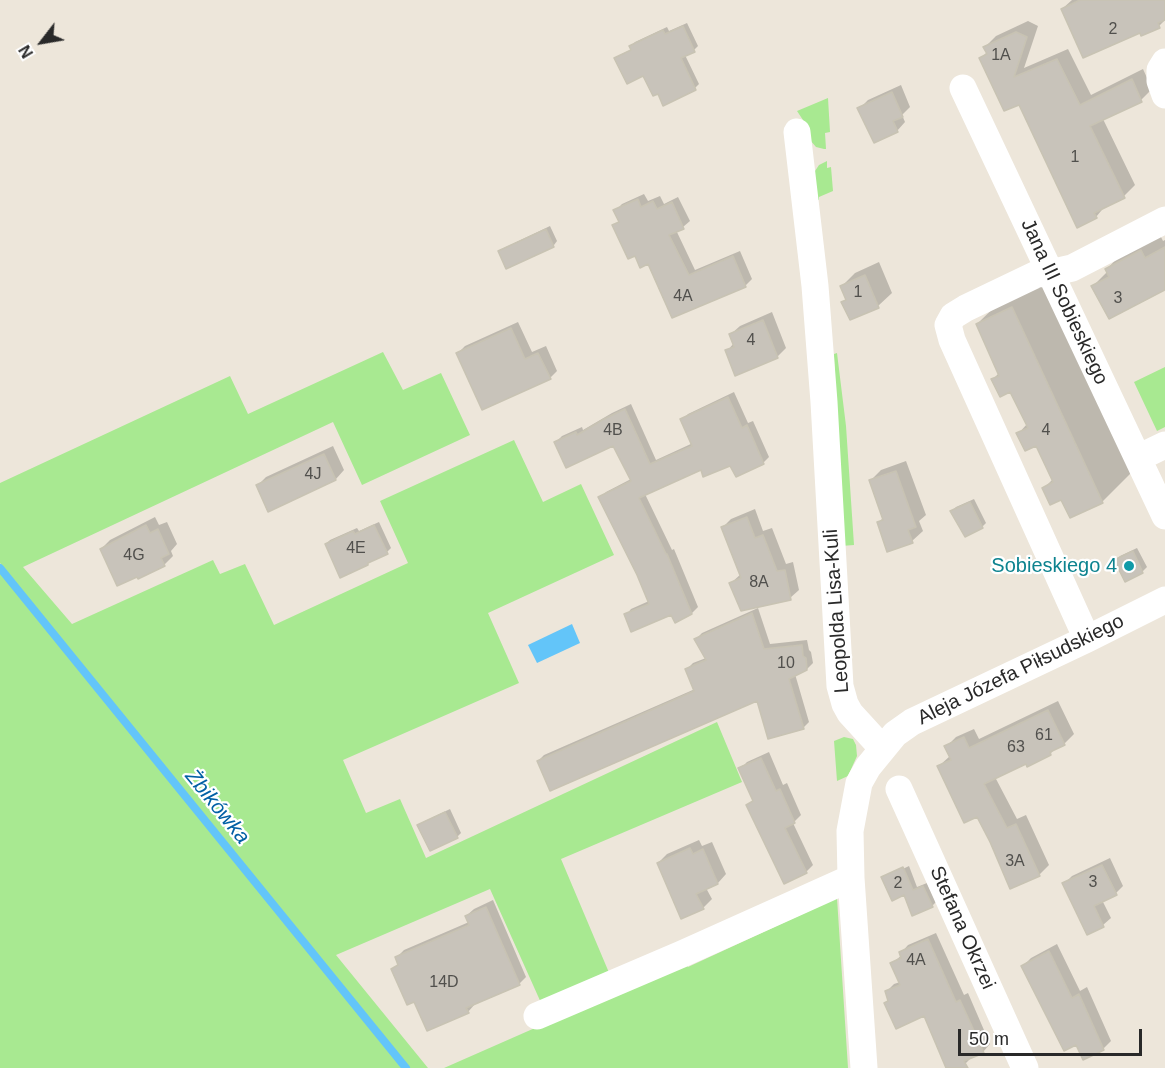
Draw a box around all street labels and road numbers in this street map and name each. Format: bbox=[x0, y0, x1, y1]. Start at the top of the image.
street label: Jana III Sobieskiego bbox=[1015, 215, 1113, 389]
street label: Leopolda Lisa-Kuli bbox=[819, 528, 855, 694]
street label: Aleja Józefa Piłsudskiego bbox=[914, 610, 1128, 730]
street label: Stefana Okrzei bbox=[924, 863, 1000, 993]

